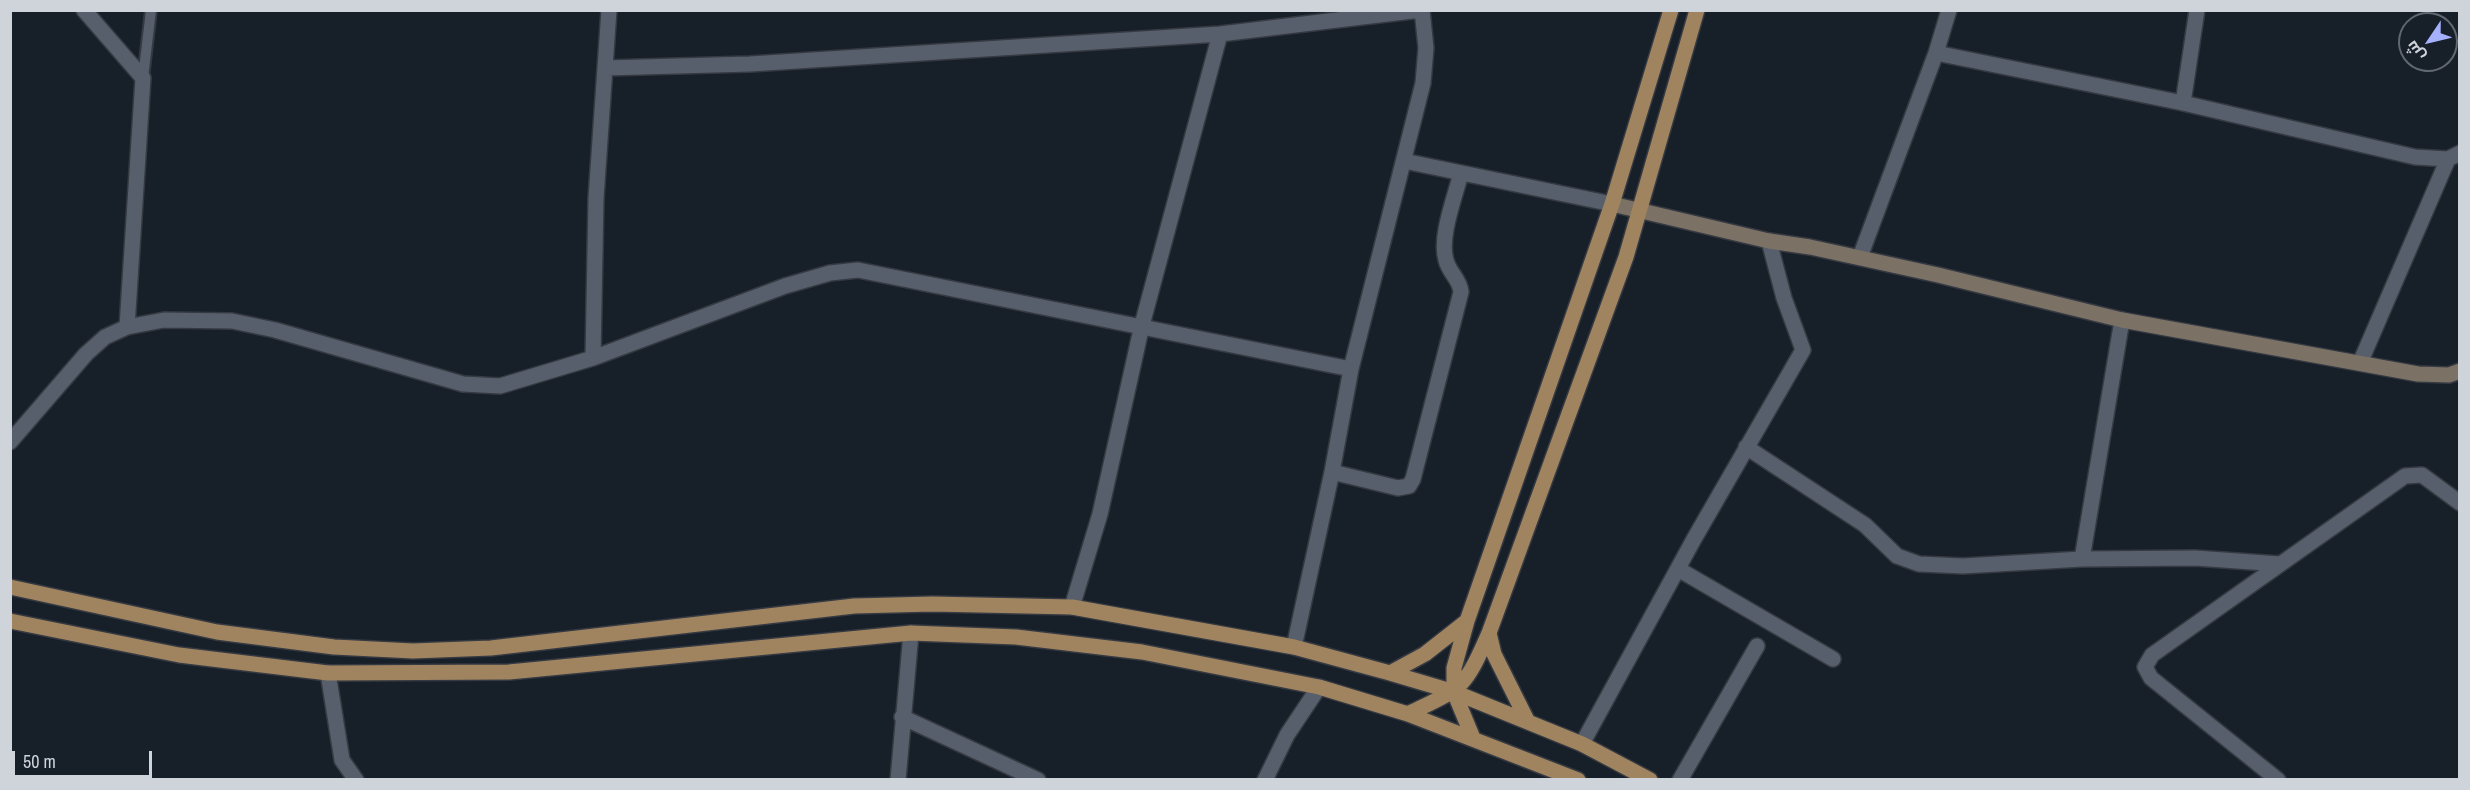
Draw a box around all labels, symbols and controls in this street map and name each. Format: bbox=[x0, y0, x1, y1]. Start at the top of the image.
north arrow bbox=[2398, 12, 2458, 72]
text: ش bbox=[2400, 36, 2430, 66]
scale bar bbox=[15, 739, 154, 777]
text: 50 m bbox=[23, 749, 56, 774]

